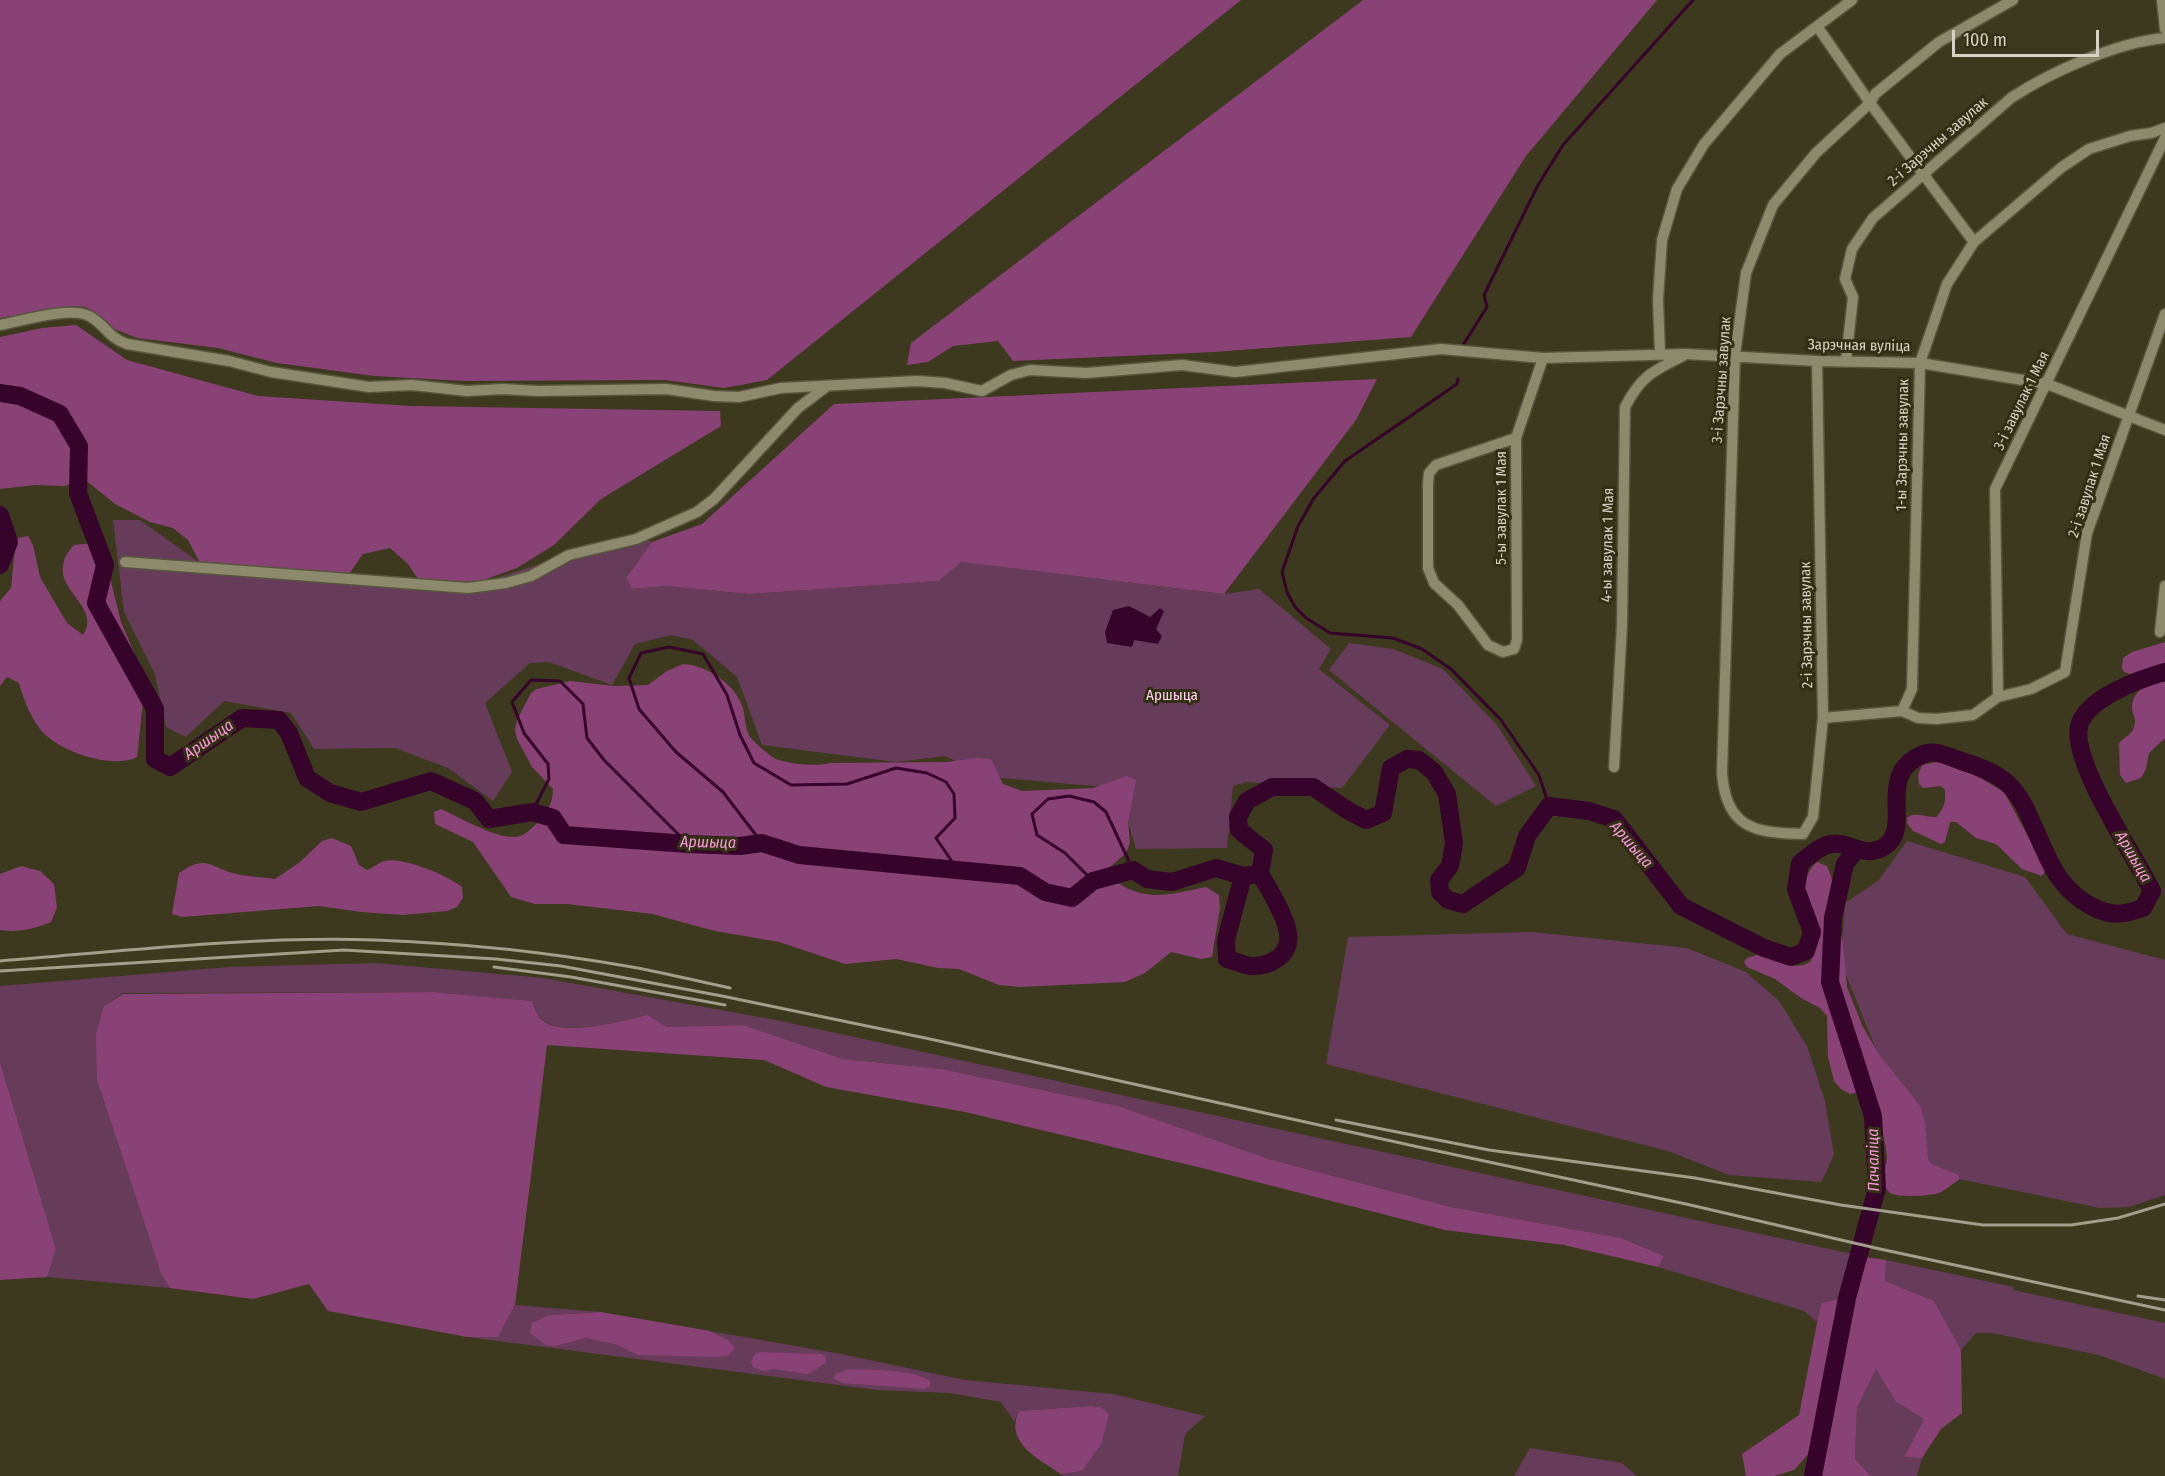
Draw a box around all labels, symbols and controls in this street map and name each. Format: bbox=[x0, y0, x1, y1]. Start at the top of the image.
scale bar bbox=[1955, 18, 2102, 56]
text: 100 m bbox=[1963, 29, 2007, 51]
street label: 2-і Зарэчны завулак bbox=[1884, 94, 1992, 190]
street label: 3-і Зарэчны завулак bbox=[1709, 316, 1735, 444]
street label: Зарэчная вуліца bbox=[1807, 336, 1911, 356]
street label: 3-і завулак 1 Мая bbox=[1990, 349, 2054, 453]
street label: 1-ы Зарэчны завулак bbox=[1893, 379, 1913, 511]
street label: 2-і завулак 1 Мая bbox=[2065, 432, 2115, 540]
street label: 5-ы завулак 1 Мая bbox=[1493, 451, 1511, 565]
street label: 4-ы завулак 1 Мая bbox=[1598, 488, 1618, 602]
street label: 2-і Зарэчны завулак bbox=[1797, 561, 1817, 689]
park label: Аршыца bbox=[1146, 687, 1198, 705]
water label: Аршыца bbox=[181, 716, 237, 764]
water label: Аршыца bbox=[1605, 818, 1657, 872]
water label: Аршыца bbox=[2111, 828, 2155, 886]
water label: Аршыца bbox=[680, 833, 736, 853]
water label: Пачаліца bbox=[1864, 1128, 1884, 1192]

